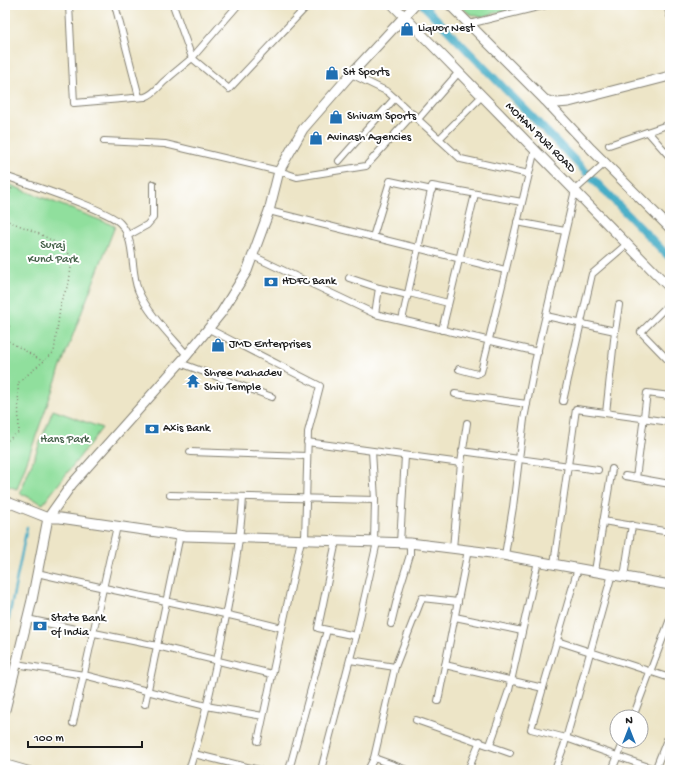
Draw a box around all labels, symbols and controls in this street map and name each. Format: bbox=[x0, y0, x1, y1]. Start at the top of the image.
shop icon: Liquor Nest bbox=[399, 21, 415, 37]
place label: Liquor Nest bbox=[418, 22, 476, 36]
shop icon: SH Sports bbox=[324, 65, 340, 81]
place label: SH Sports bbox=[343, 66, 390, 80]
street label: MOHAN PURI ROAD bbox=[502, 100, 578, 176]
shop icon: Shivam Sports bbox=[328, 109, 344, 125]
place label: Shivam Sports bbox=[347, 110, 417, 124]
shop icon: Avinash Agencies bbox=[308, 130, 324, 146]
place label: Avinash Agencies bbox=[327, 131, 412, 145]
park label: Suraj Kund Park bbox=[28, 239, 80, 267]
bank icon: HDFC Bank bbox=[263, 274, 279, 290]
place label: HDFC Bank bbox=[282, 275, 338, 289]
shop icon: JMD Enterprises bbox=[210, 337, 226, 353]
place label: JMD Enterprises bbox=[229, 338, 311, 352]
place label: Shree Mahadev Shiv Temple bbox=[204, 367, 282, 395]
temple icon: Shree Mahadev Shiv Temple bbox=[185, 373, 201, 389]
bank icon: Axis Bank bbox=[144, 421, 160, 437]
place label: Axis Bank bbox=[163, 422, 212, 436]
park label: Hans Park bbox=[40, 433, 91, 447]
place label: State Bank of India bbox=[51, 612, 108, 640]
bank icon: State Bank of India bbox=[32, 618, 48, 634]
north arrow bbox=[609, 709, 649, 749]
text: N bbox=[625, 715, 633, 727]
scale bar bbox=[28, 723, 142, 749]
text: 100 m bbox=[33, 732, 64, 746]

